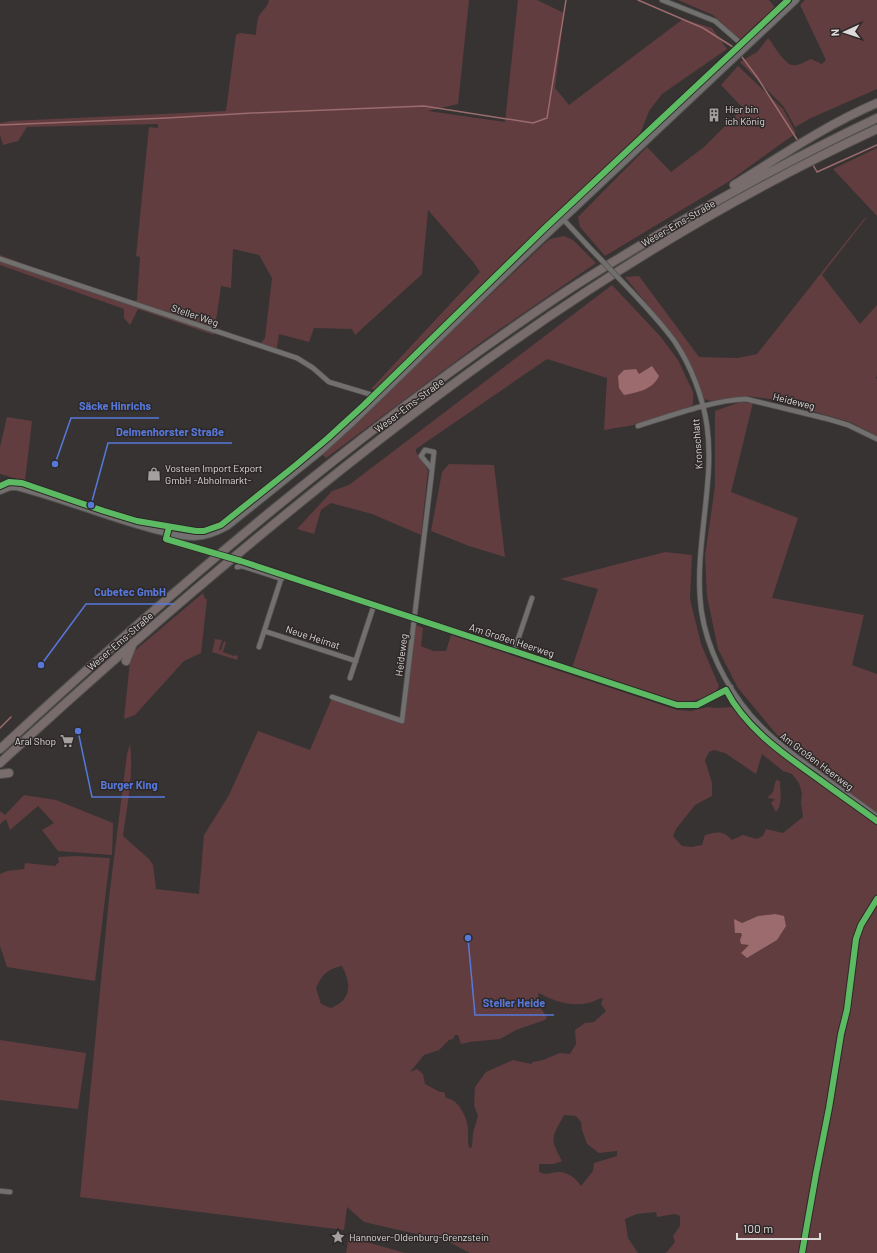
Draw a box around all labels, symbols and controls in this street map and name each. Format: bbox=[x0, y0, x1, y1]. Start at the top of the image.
north arrow bbox=[825, 12, 865, 52]
text: N bbox=[828, 29, 841, 37]
place label: Hier bin ich König bbox=[725, 103, 765, 127]
building icon: Hier bin ich König bbox=[706, 107, 722, 123]
street label: Weser-Ems-Straße bbox=[639, 197, 717, 249]
street label: Steller Weg bbox=[170, 301, 220, 329]
street label: Weser-Ems-Straße bbox=[372, 375, 446, 435]
street label: Heideweg bbox=[772, 390, 816, 412]
callout: Säcke Hinrichs bbox=[71, 395, 159, 418]
text: Säcke Hinrichs bbox=[79, 399, 151, 412]
street label: Kronschlatt bbox=[689, 418, 705, 470]
callout: Delmenhorster Straße bbox=[108, 420, 232, 443]
text: Delmenhorster Straße bbox=[116, 425, 224, 438]
place label: Vosteen Import Export GmbH -Abholmarkt- bbox=[165, 462, 263, 486]
shop icon: Vosteen Import Export GmbH -Abholmarkt- bbox=[146, 466, 162, 482]
callout: Cubetec GmbH bbox=[86, 581, 174, 604]
text: Cubetec GmbH bbox=[94, 585, 166, 598]
street label: Weser-Ems-Straße bbox=[85, 609, 155, 673]
street label: Am Großen Heerweg bbox=[468, 621, 556, 659]
street label: Neue Heimat bbox=[284, 623, 342, 651]
street label: Heideweg bbox=[392, 633, 410, 677]
street label: Am Großen Heerweg bbox=[778, 730, 856, 792]
supermarket icon: Aral Shop bbox=[59, 733, 75, 749]
place label: Aral Shop bbox=[15, 735, 56, 747]
callout: Burger King bbox=[92, 774, 165, 797]
text: Burger King bbox=[100, 778, 158, 791]
callout: Steller Heide bbox=[475, 992, 554, 1015]
text: Steller Heide bbox=[483, 996, 545, 1009]
scale bar bbox=[737, 1215, 820, 1241]
text: 100 m bbox=[743, 1221, 773, 1235]
place icon: Hannover-Oldenburg-Grenzstein bbox=[330, 1229, 346, 1245]
place label: Hannover-Oldenburg-Grenzstein bbox=[349, 1231, 489, 1243]

